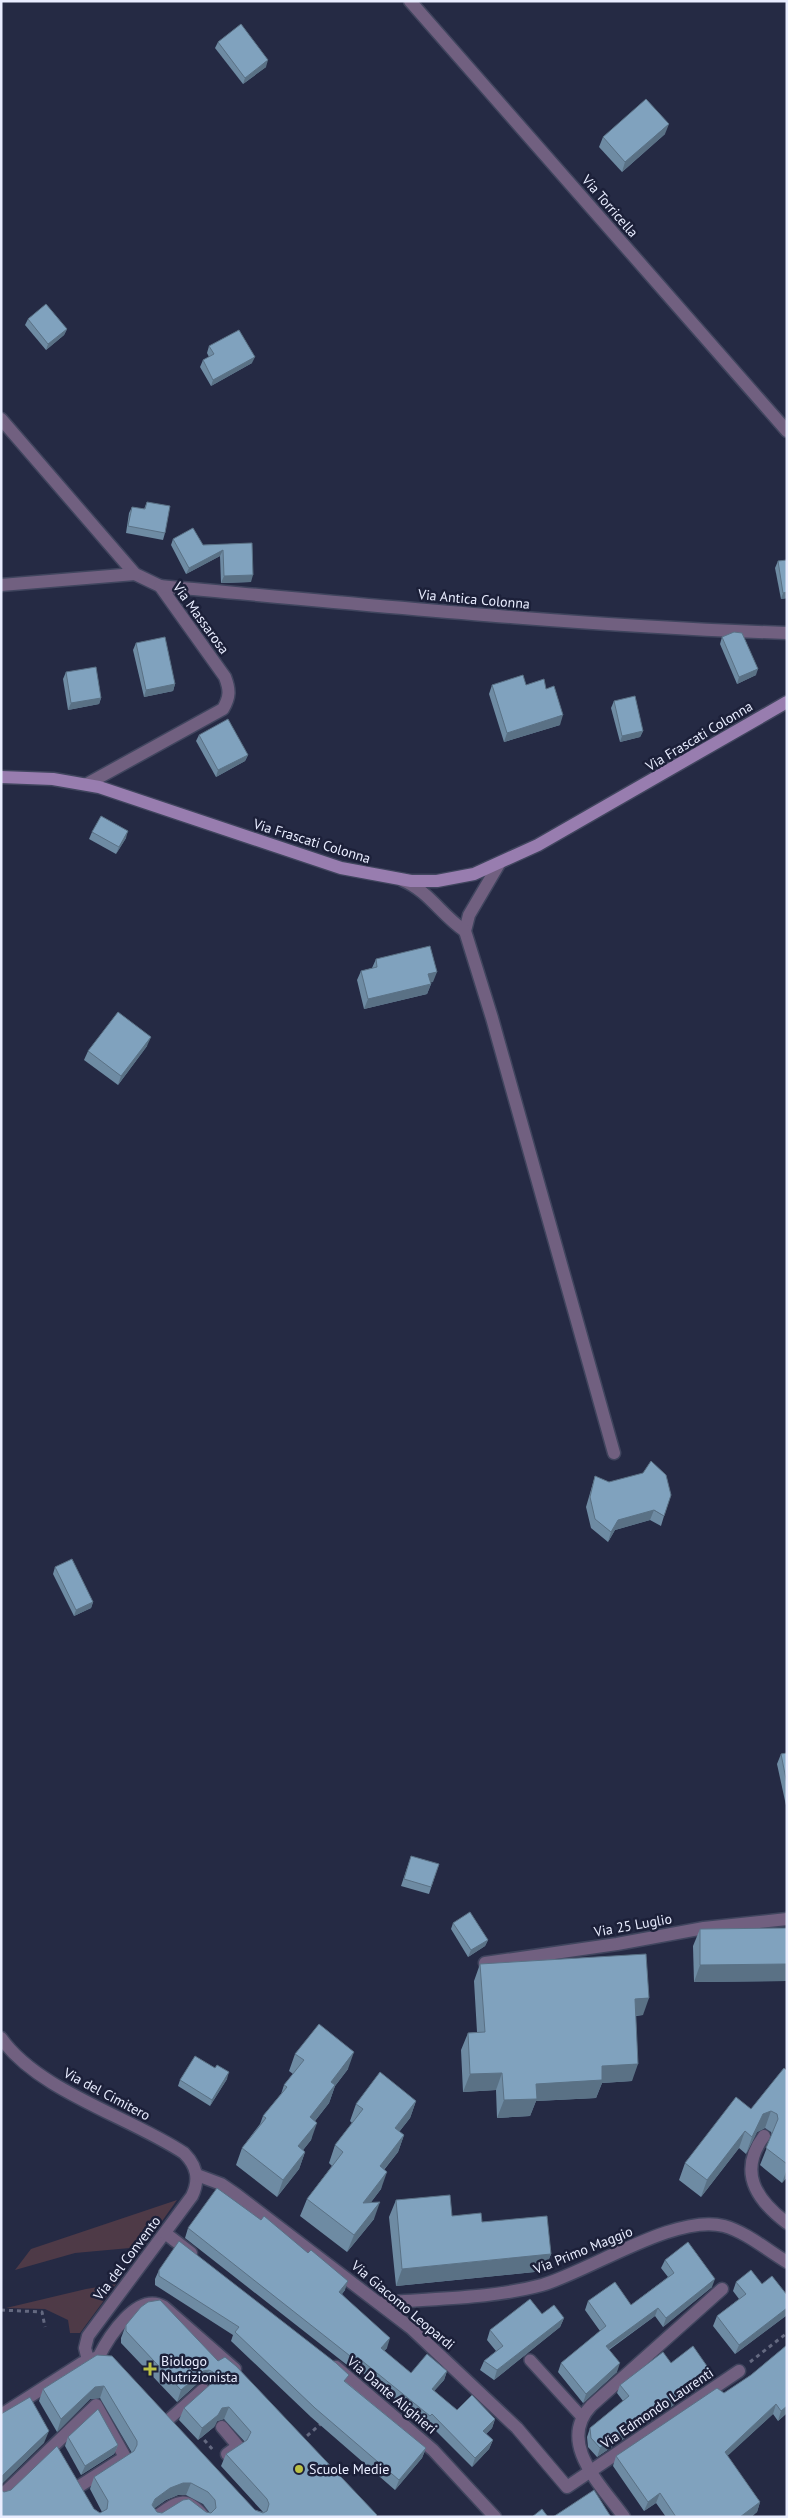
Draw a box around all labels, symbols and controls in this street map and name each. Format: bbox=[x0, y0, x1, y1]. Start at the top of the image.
street label: Via Torricella bbox=[577, 170, 642, 241]
street label: Via Massarosa bbox=[168, 578, 233, 657]
street label: Via Antica Colonna bbox=[416, 585, 531, 613]
street label: Via Frascati Colonna bbox=[641, 697, 756, 776]
street label: Via Frascati Colonna bbox=[250, 814, 373, 867]
street label: Via 25 Luglio bbox=[592, 1909, 673, 1941]
street label: Via del Cimitero bbox=[60, 2063, 153, 2124]
street label: Via del Convento bbox=[89, 2212, 165, 2305]
street label: Via Primo Maggio bbox=[530, 2222, 635, 2278]
street label: Via Giacomo Leopardi bbox=[347, 2256, 458, 2353]
place label: Biologo Nutrizionista bbox=[161, 2352, 238, 2386]
street label: Via Dante Alighieri bbox=[343, 2352, 441, 2438]
marker: Biologo Nutrizionista bbox=[143, 2362, 157, 2376]
street label: Via Edmondo Laurenti bbox=[596, 2364, 717, 2453]
place label: Scuole Medie bbox=[309, 2460, 389, 2478]
marker: Scuole Medie bbox=[293, 2463, 305, 2475]

